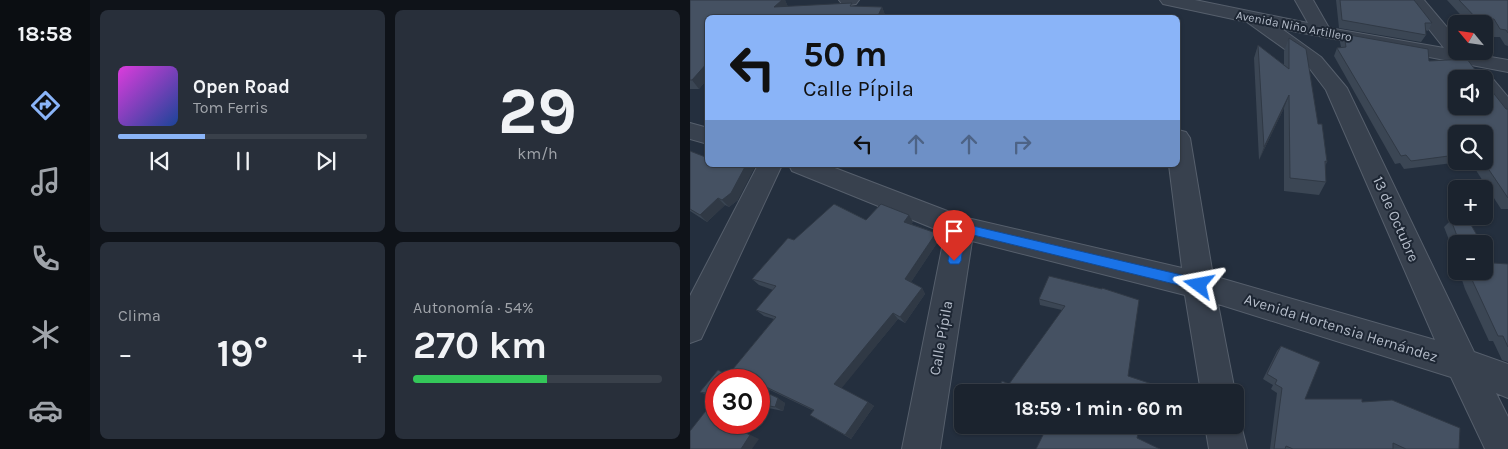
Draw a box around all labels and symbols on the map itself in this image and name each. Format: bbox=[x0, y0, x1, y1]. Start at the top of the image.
street label: Avenida Niño Artillero bbox=[1235, 8, 1353, 44]
north arrow bbox=[1448, 15, 1492, 60]
street label: 13 de Octubre bbox=[1369, 173, 1423, 265]
pin bbox=[933, 210, 975, 261]
position arrow bbox=[1172, 258, 1224, 310]
street label: Avenida Hortensia Hernández bbox=[1242, 290, 1440, 366]
street label: Calle Pípila bbox=[926, 299, 956, 377]
speed limit sign: 30 bbox=[705, 369, 770, 434]

